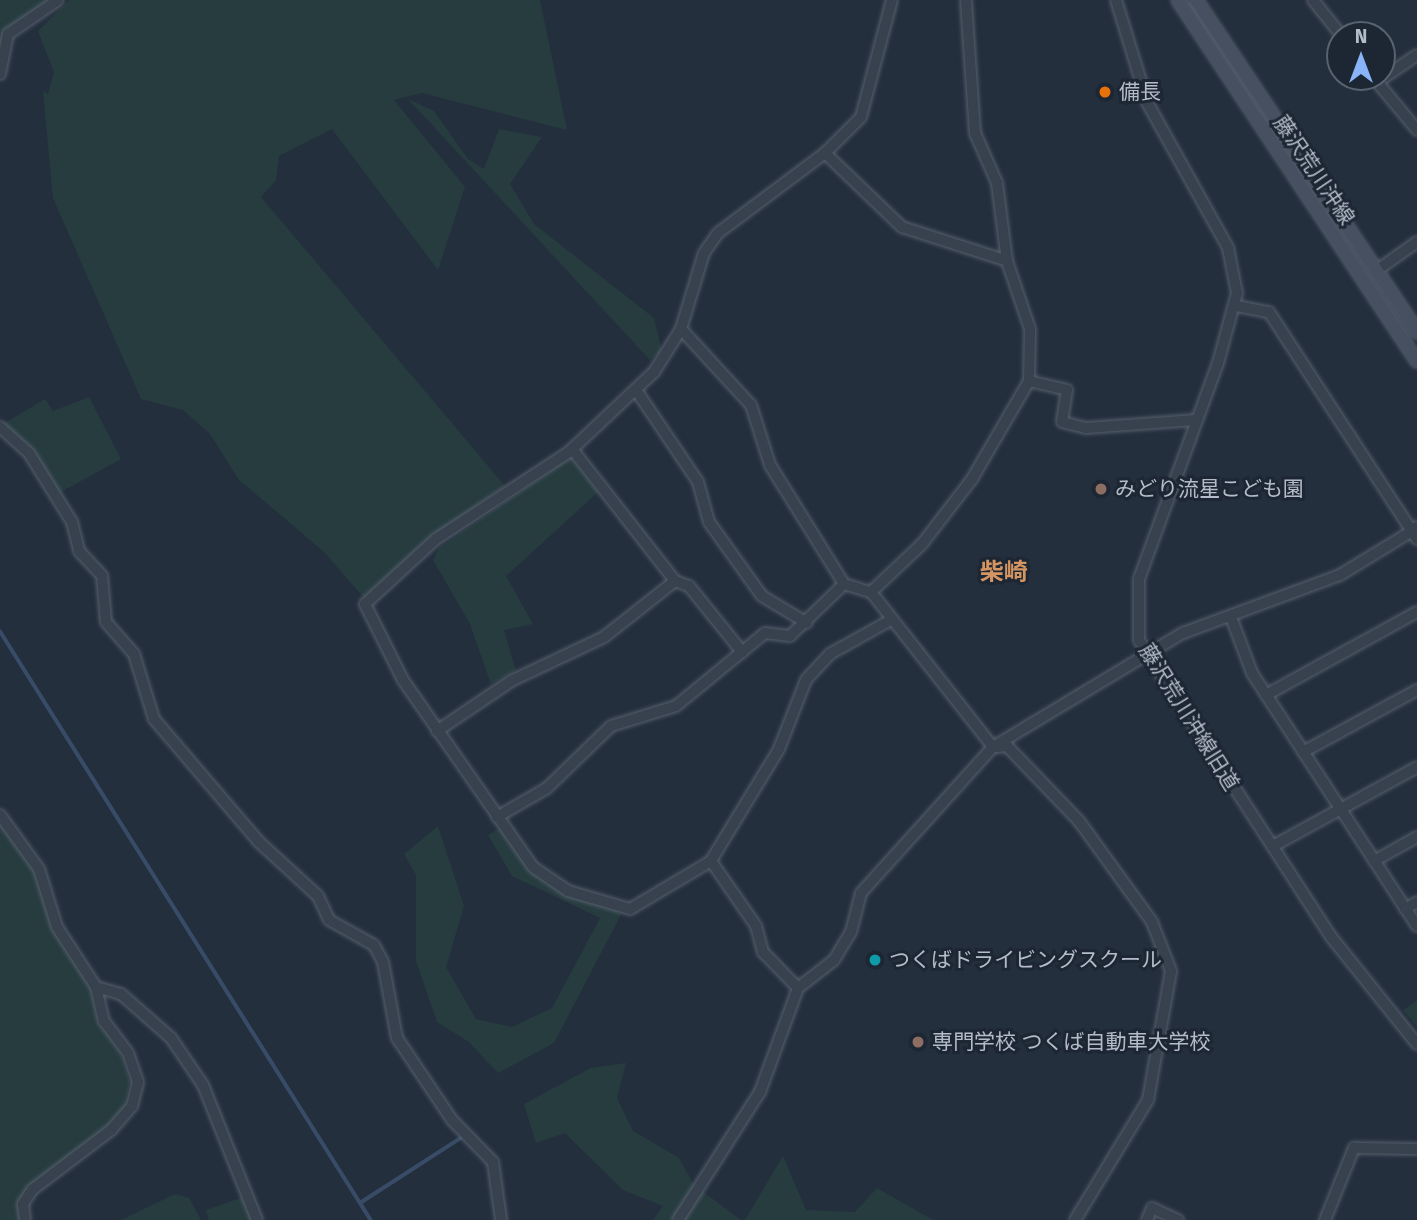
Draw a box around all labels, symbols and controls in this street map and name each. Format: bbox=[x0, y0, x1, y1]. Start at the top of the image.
north arrow bbox=[1326, 21, 1396, 91]
text: N bbox=[1355, 25, 1367, 48]
place label: 備長 bbox=[1119, 79, 1161, 105]
marker: 備長 bbox=[1097, 84, 1113, 100]
street label: 藤沢荒川沖線 bbox=[1268, 111, 1360, 229]
place label: みどり流星こども園 bbox=[1115, 476, 1304, 502]
marker: みどり流星こども園 bbox=[1093, 481, 1109, 497]
district label: 柴崎 bbox=[980, 559, 1028, 587]
street label: 藤沢荒川沖線旧道 bbox=[1134, 639, 1244, 795]
place label: つくばドライビングスクール bbox=[889, 947, 1162, 973]
marker: つくばドライビングスクール bbox=[867, 952, 883, 968]
place label: 専門学校 つくば自動車大学校 bbox=[932, 1029, 1211, 1055]
marker: 専門学校 つくば自動車大学校 bbox=[910, 1034, 926, 1050]

